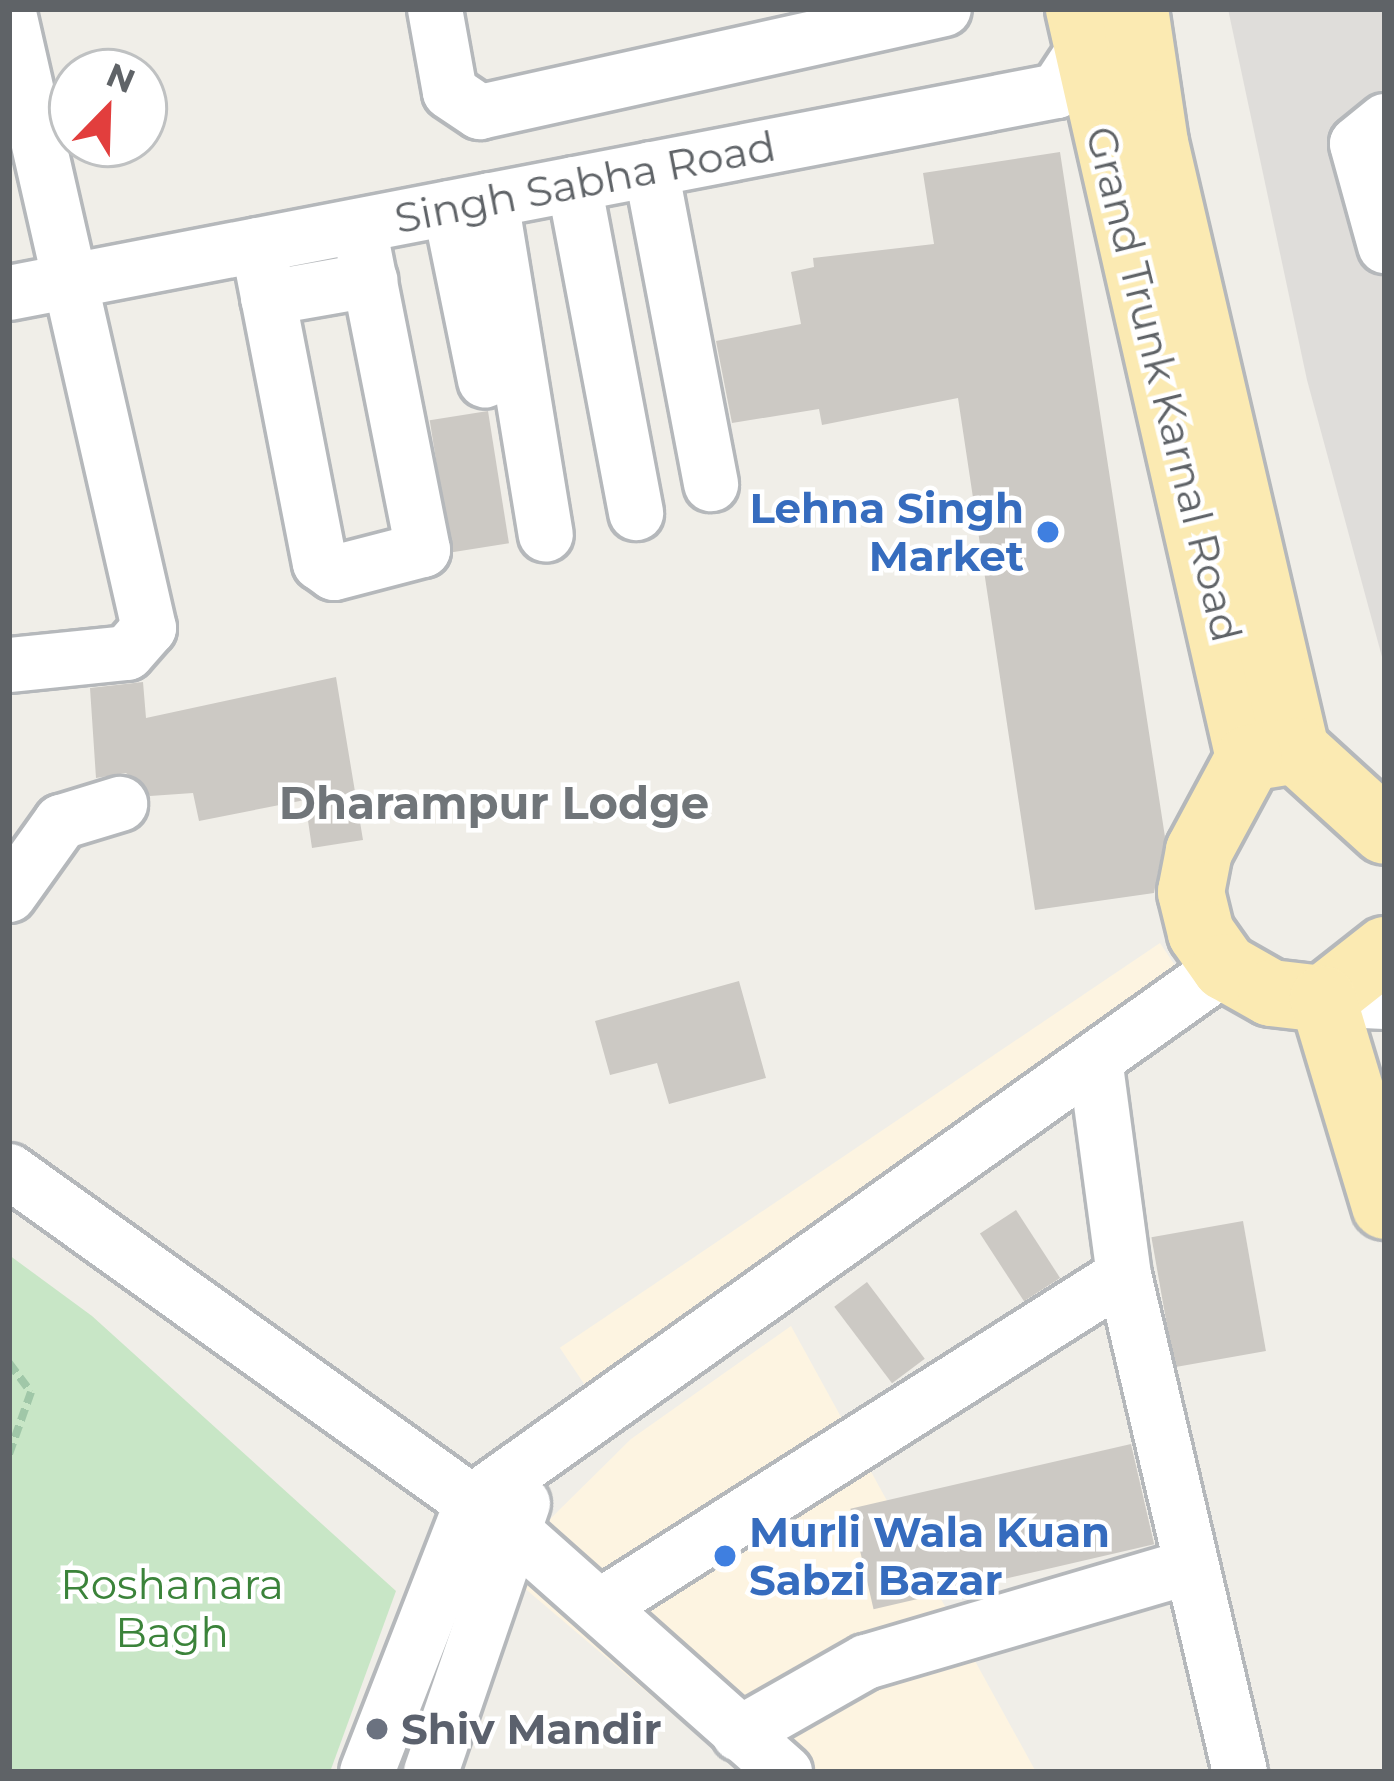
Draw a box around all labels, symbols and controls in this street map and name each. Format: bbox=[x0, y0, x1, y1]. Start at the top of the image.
north arrow bbox=[48, 48, 168, 168]
text: N bbox=[101, 54, 141, 101]
street label: Singh Sabha Road bbox=[390, 120, 780, 244]
street label: Grand Trunk Karnal Road bbox=[1076, 121, 1252, 647]
place label: Lehna Singh Market bbox=[749, 483, 1024, 582]
marker: Lehna Singh Market bbox=[1035, 519, 1061, 545]
district label: Dharampur Lodge bbox=[279, 776, 709, 830]
place label: Murli Wala Kuan Sabzi Bazar bbox=[749, 1507, 1110, 1606]
marker: Murli Wala Kuan Sabzi Bazar bbox=[712, 1543, 738, 1569]
park label: Roshanara Bagh bbox=[60, 1559, 284, 1658]
place label: Shiv Mandir bbox=[401, 1704, 661, 1754]
marker: Shiv Mandir bbox=[364, 1716, 390, 1742]

